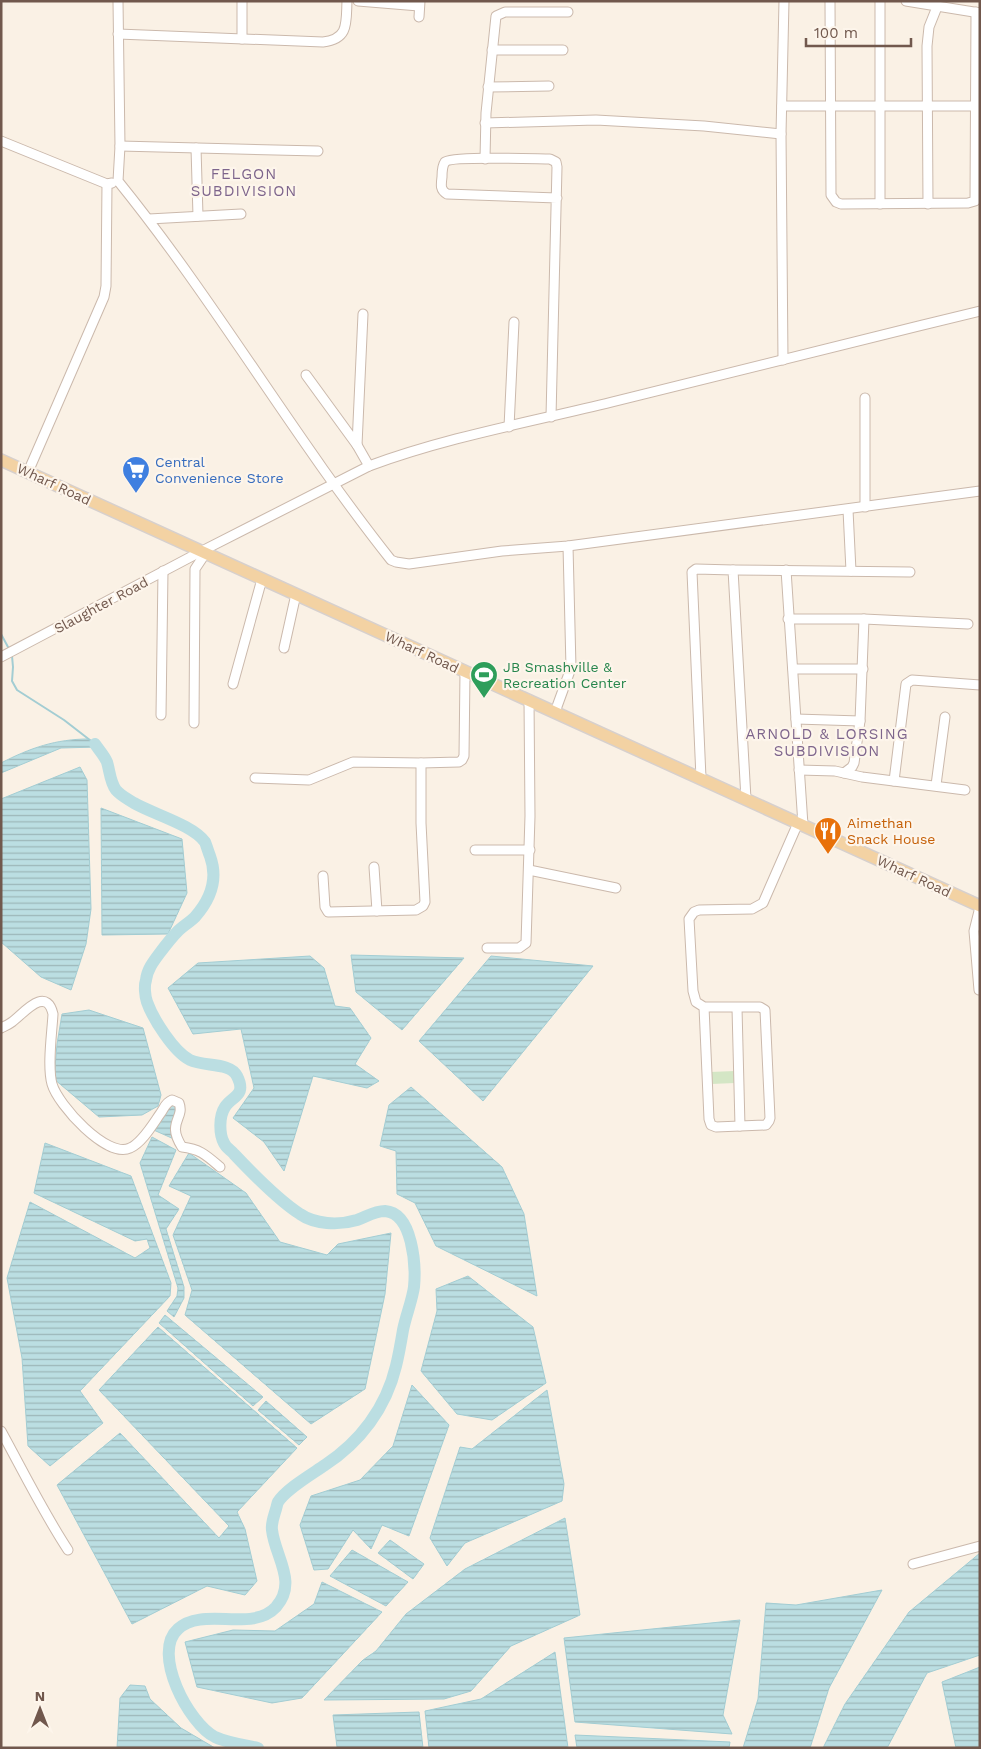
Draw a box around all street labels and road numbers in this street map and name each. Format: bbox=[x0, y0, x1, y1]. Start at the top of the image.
street label: Wharf Road bbox=[15, 460, 93, 508]
street label: Slaughter Road bbox=[51, 573, 151, 637]
street label: Wharf Road bbox=[383, 628, 461, 676]
street label: Wharf Road bbox=[875, 852, 953, 900]

